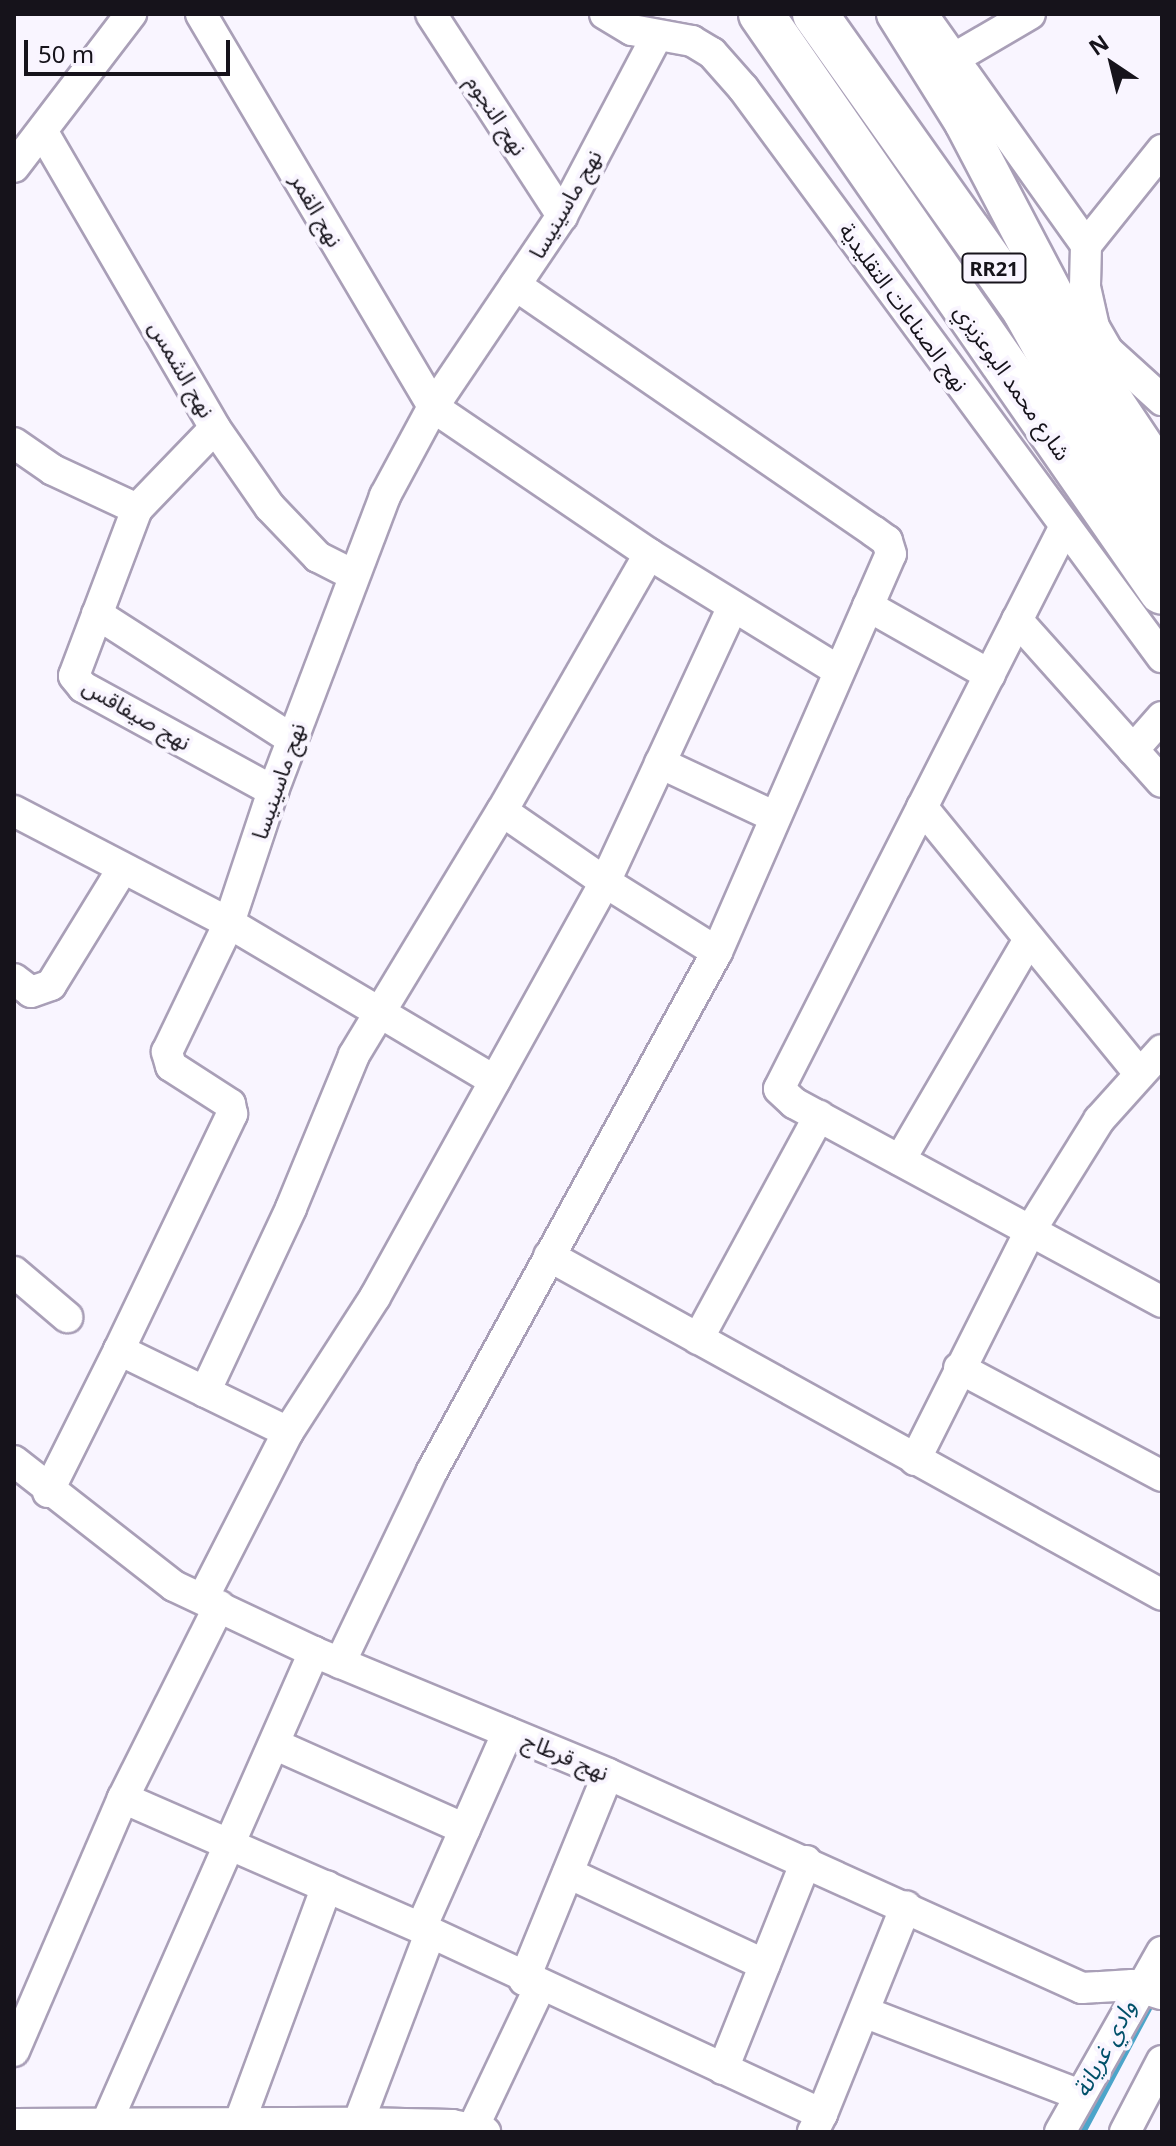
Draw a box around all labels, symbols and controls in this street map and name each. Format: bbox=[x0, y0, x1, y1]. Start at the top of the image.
scale bar bbox=[28, 24, 234, 74]
north arrow bbox=[1072, 24, 1152, 104]
text: N bbox=[1082, 27, 1114, 62]
text: 50 m bbox=[38, 37, 94, 70]
street label: نهج النجوم bbox=[461, 70, 533, 160]
street label: نهج ماسينيسا bbox=[523, 145, 607, 263]
street label: نهج القمر bbox=[285, 169, 349, 251]
street label: نهج الصناعات التقليدية bbox=[834, 218, 974, 396]
road number: RR21 bbox=[960, 252, 1028, 284]
street label: شارع محمد البوعزيزي bbox=[949, 299, 1077, 465]
street label: نهج الشمس bbox=[144, 316, 220, 422]
street label: نهج صيفاقس bbox=[78, 673, 196, 755]
street label: نهج ماسينيسا bbox=[246, 719, 310, 843]
street label: نهج قرطاج bbox=[519, 1726, 613, 1786]
water label: وادي غريانة bbox=[1067, 1995, 1141, 2101]

